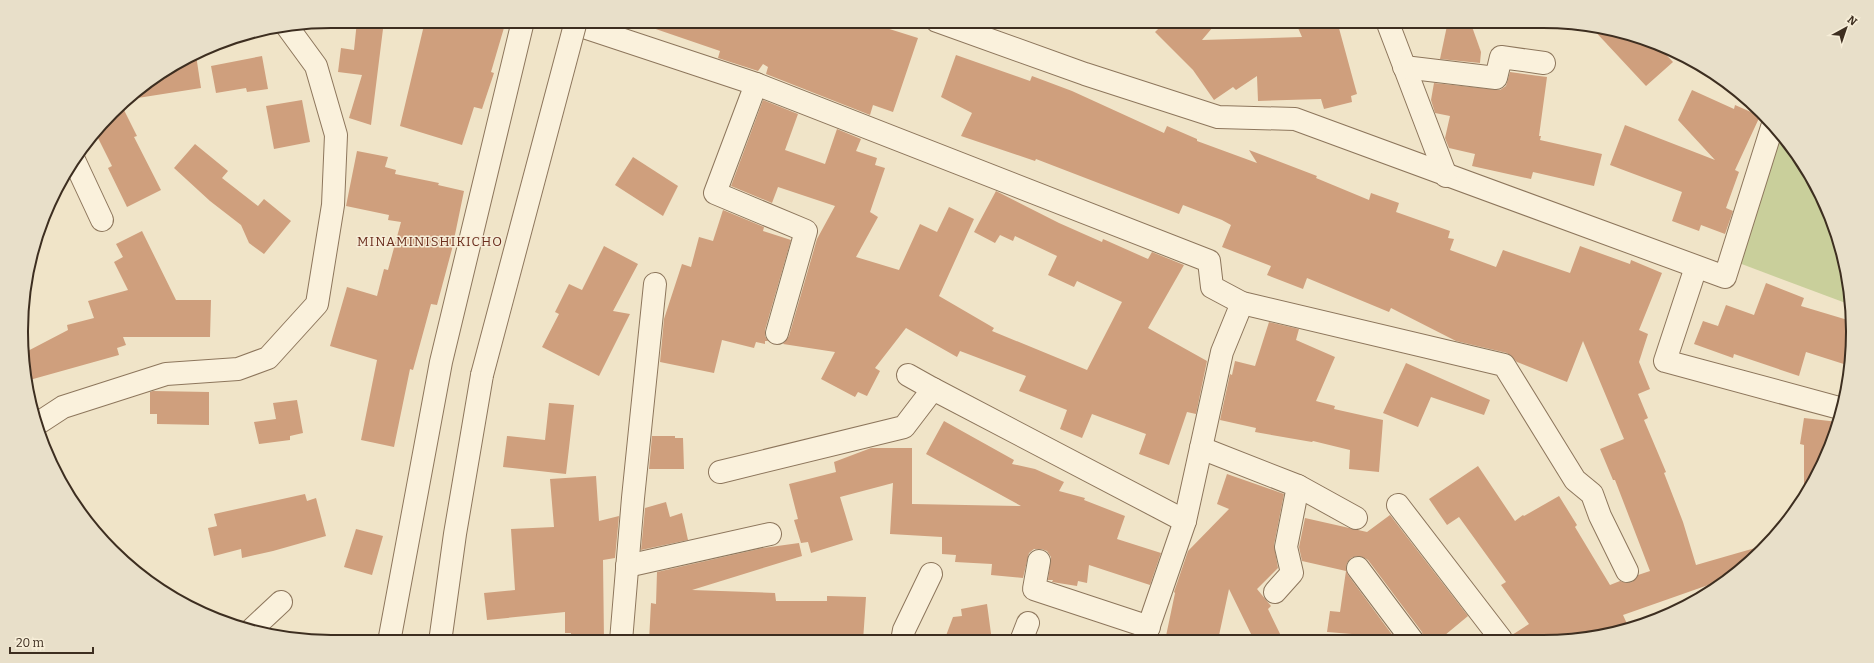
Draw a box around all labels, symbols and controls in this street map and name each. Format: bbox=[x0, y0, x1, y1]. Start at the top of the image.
north arrow bbox=[1826, 8, 1866, 48]
text: N bbox=[1845, 13, 1860, 29]
district label: MINAMINISHIKICHO bbox=[357, 234, 503, 249]
scale bar bbox=[10, 629, 93, 655]
text: 20 m bbox=[16, 636, 45, 650]

